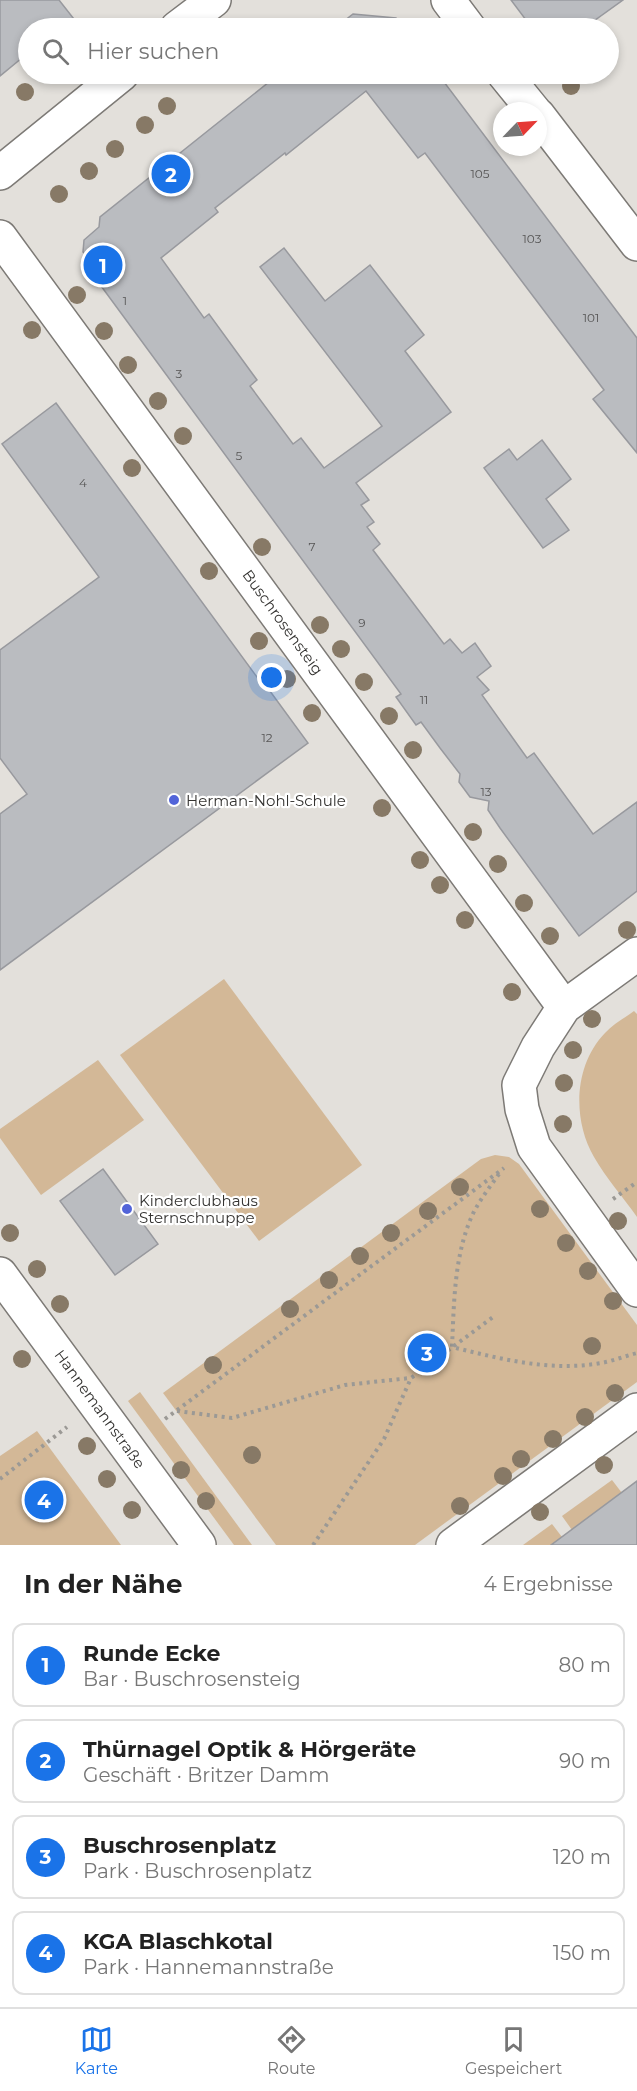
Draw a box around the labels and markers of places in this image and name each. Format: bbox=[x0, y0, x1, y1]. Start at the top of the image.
pin: 2 bbox=[152, 152, 190, 196]
pin: 1 bbox=[84, 242, 122, 288]
place label: Herman-Nohl-Schule bbox=[186, 791, 346, 810]
marker: Herman-Nohl-Schule bbox=[167, 793, 181, 807]
place label: Kinderclubhaus Sternschnuppe bbox=[139, 1191, 258, 1227]
marker: Kinderclubhaus Sternschnuppe bbox=[120, 1202, 134, 1216]
pin: 3 bbox=[408, 1330, 446, 1376]
pin: 4 bbox=[24, 1478, 63, 1522]

